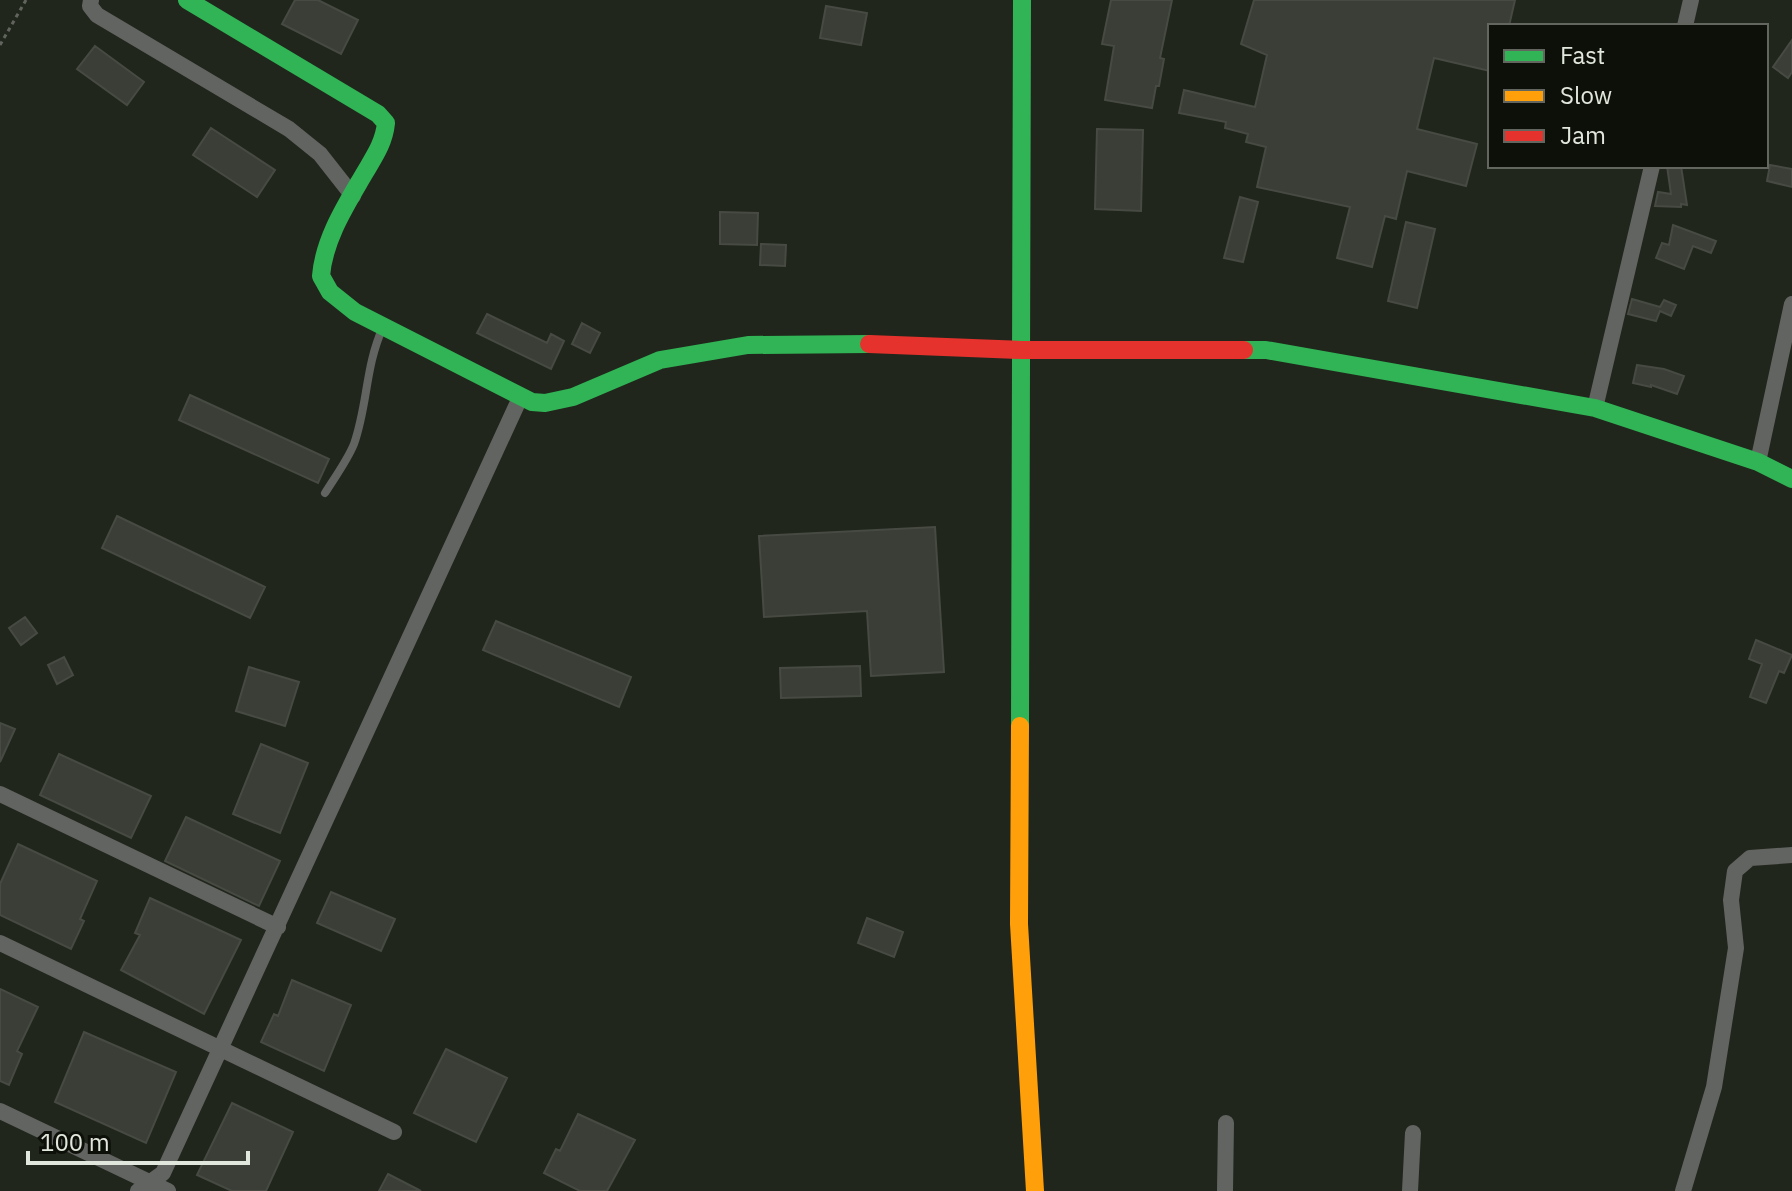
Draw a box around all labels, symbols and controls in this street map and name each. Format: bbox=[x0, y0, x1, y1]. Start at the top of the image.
legend bbox=[1488, 24, 1768, 168]
text: Fast bbox=[1560, 39, 1605, 71]
text: Slow bbox=[1560, 79, 1612, 111]
text: Jam bbox=[1560, 119, 1606, 151]
scale bar bbox=[28, 1115, 248, 1165]
text: 100 m bbox=[40, 1126, 110, 1158]

